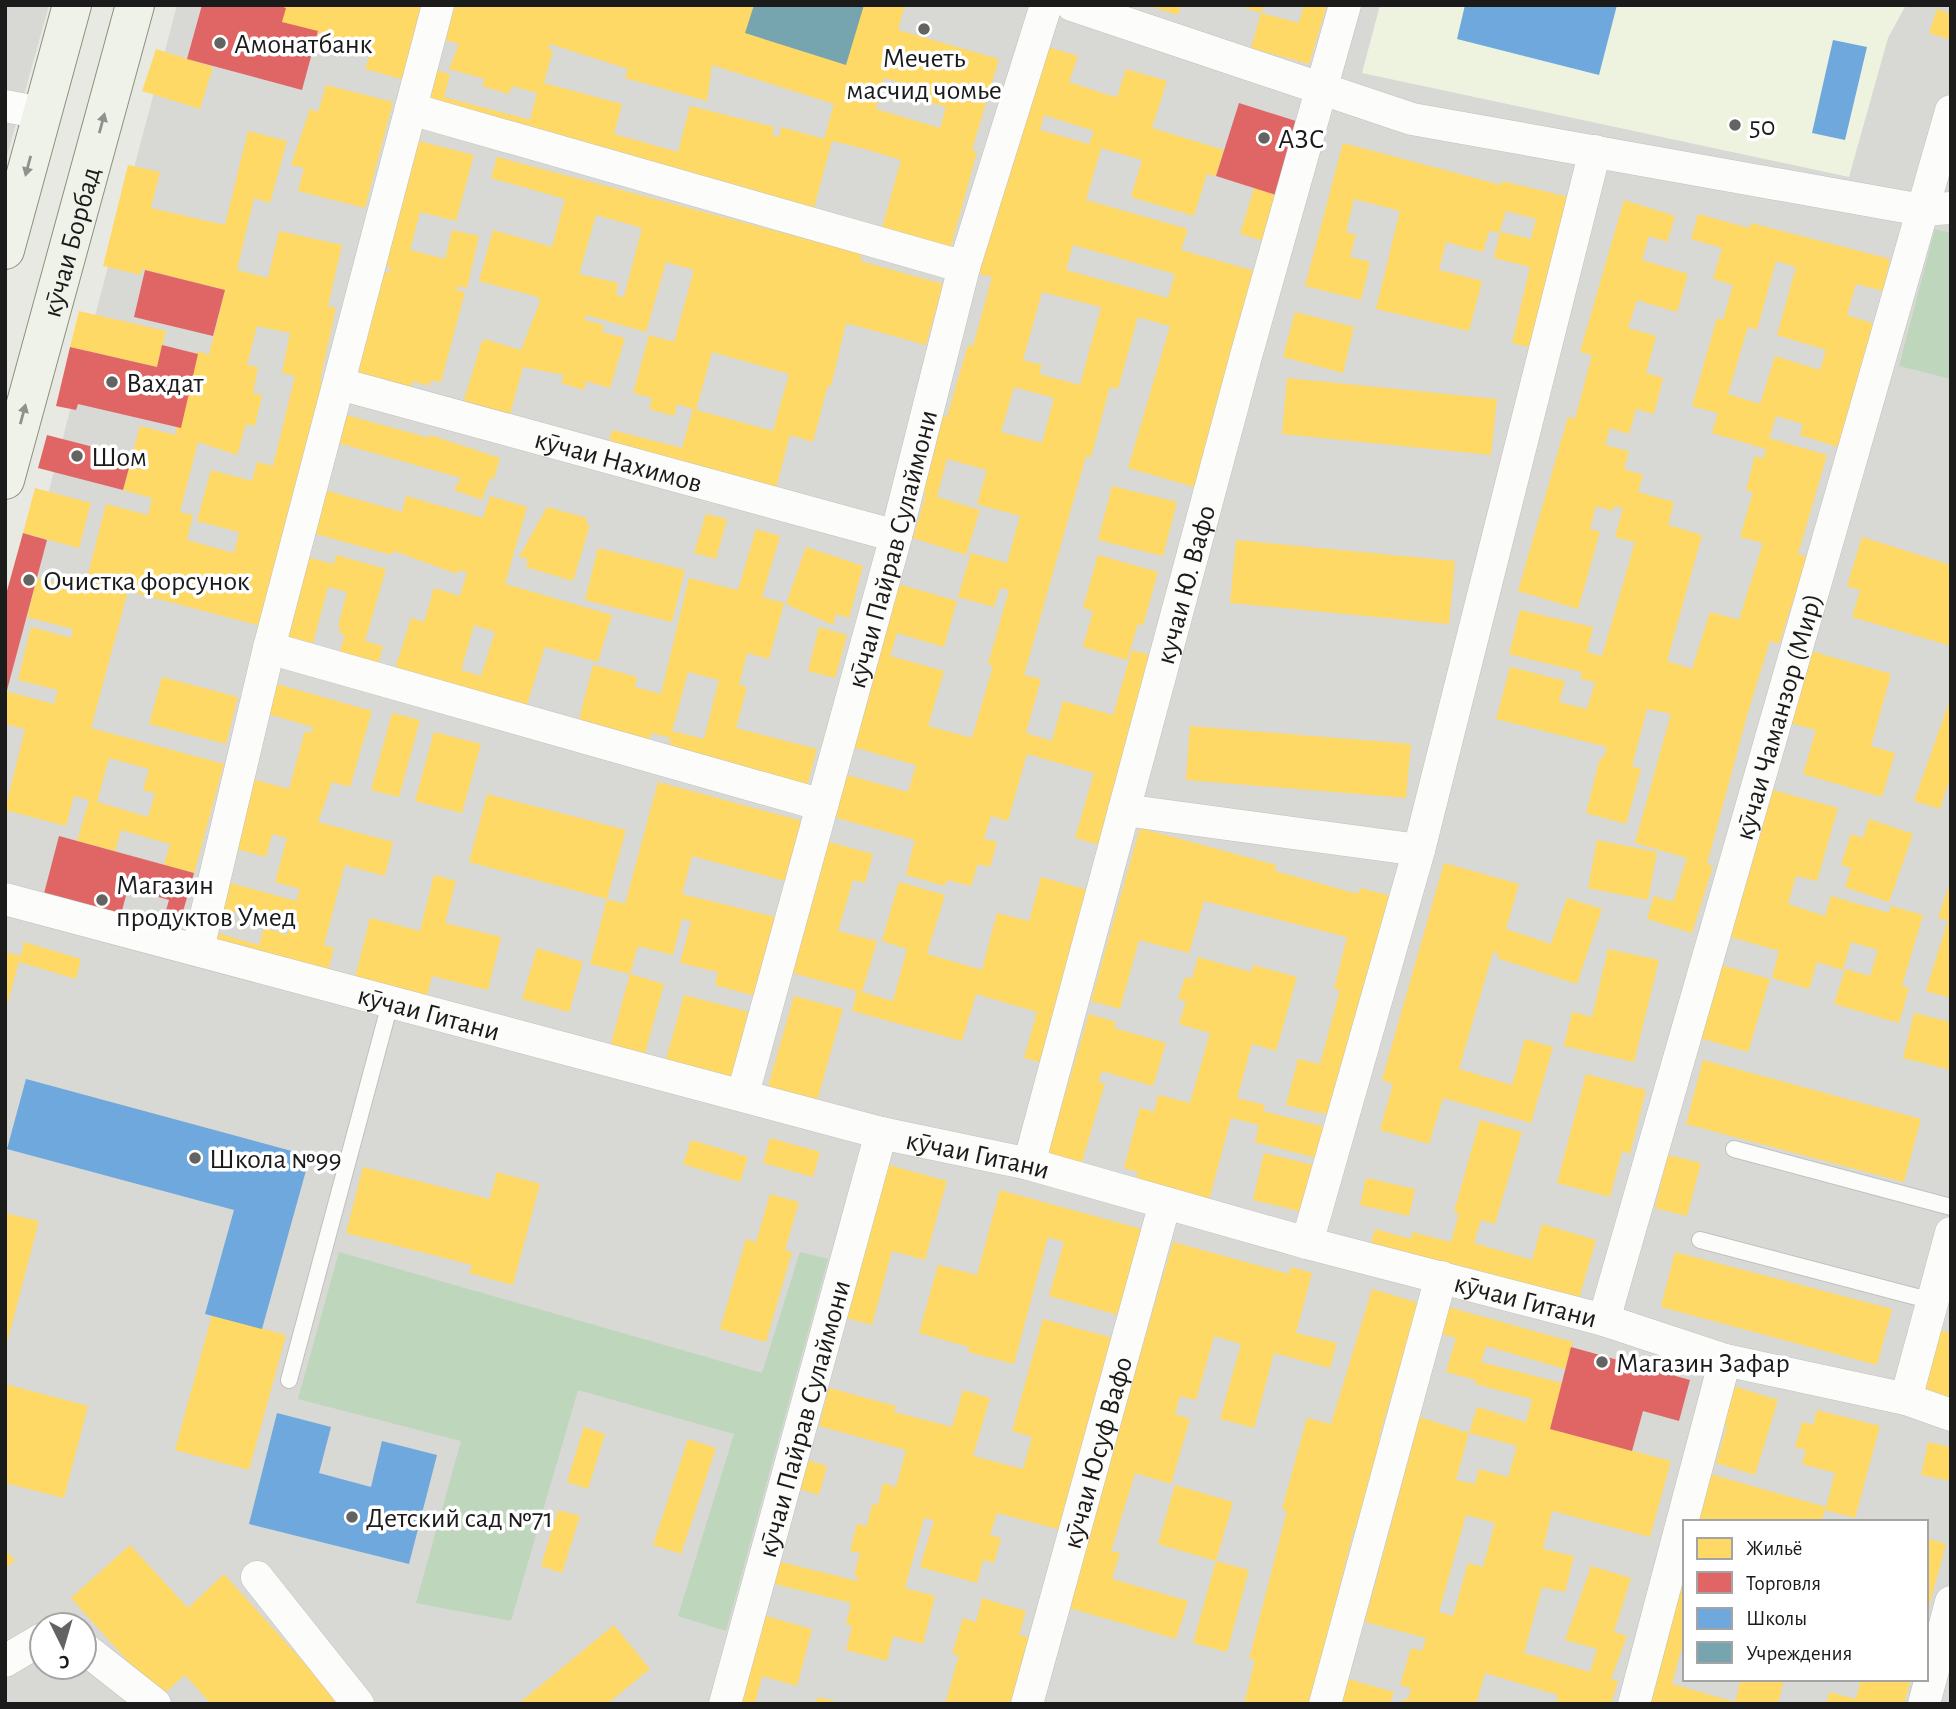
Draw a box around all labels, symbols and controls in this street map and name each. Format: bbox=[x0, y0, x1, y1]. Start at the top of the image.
marker: Мечеть масчид чомье bbox=[916, 21, 932, 37]
place label: Амонатбанк bbox=[234, 31, 372, 59]
marker: Амонатбанк bbox=[212, 35, 228, 51]
place label: Мечеть масчид чомье bbox=[846, 45, 1002, 105]
one-way arrow bbox=[97, 112, 108, 134]
place label: 50 bbox=[1749, 113, 1776, 141]
marker: 50 bbox=[1727, 117, 1743, 133]
place label: АЗС bbox=[1278, 126, 1325, 154]
marker: АЗС bbox=[1256, 130, 1272, 146]
one-way arrow bbox=[22, 155, 33, 177]
street label: кӯчаи Борбад bbox=[38, 164, 106, 321]
place label: Вахдат bbox=[126, 370, 205, 398]
marker: Вахдат bbox=[104, 374, 120, 390]
one-way arrow bbox=[18, 403, 29, 425]
street label: кӯчаи Пайрав Сулаймони bbox=[843, 407, 943, 692]
street label: кӯчаи Нахимов bbox=[531, 426, 705, 498]
place label: Шом bbox=[91, 444, 147, 472]
marker: Шом bbox=[69, 448, 85, 464]
street label: кучаи Ю. Вафо bbox=[1152, 503, 1221, 668]
place label: Очистка форсунок bbox=[43, 568, 250, 596]
marker: Очистка форсунок bbox=[21, 572, 37, 588]
street label: кӯчаи Чаманзор (Мир) bbox=[1731, 590, 1828, 843]
place label: Магазин продуктов Умед bbox=[116, 872, 296, 932]
marker: Магазин продуктов Умед bbox=[94, 892, 110, 908]
street label: кӯчаи Гитани bbox=[354, 982, 503, 1047]
street label: кӯчаи Гитани bbox=[903, 1127, 1053, 1185]
place label: Школа №99 bbox=[209, 1146, 342, 1174]
marker: Школа №99 bbox=[187, 1150, 203, 1166]
street label: кӯчаи Гитани bbox=[1451, 1270, 1600, 1334]
street label: кӯчаи Пайрав Сулаймони bbox=[754, 1277, 856, 1561]
place label: Магазин Зафар bbox=[1616, 1350, 1790, 1378]
street label: кӯчаи Юсуф Вафо bbox=[1058, 1354, 1138, 1552]
marker: Магазин Зафар bbox=[1594, 1354, 1610, 1370]
place label: Детский сад №71 bbox=[366, 1505, 553, 1533]
marker: Детский сад №71 bbox=[344, 1509, 360, 1525]
legend bbox=[1683, 1520, 1928, 1681]
text: Жильё bbox=[1746, 1538, 1802, 1559]
text: Торговля bbox=[1746, 1573, 1821, 1594]
text: Школы bbox=[1746, 1608, 1807, 1629]
north arrow bbox=[28, 1611, 98, 1681]
text: Учреждения bbox=[1746, 1643, 1852, 1664]
text: С bbox=[58, 1652, 70, 1671]

